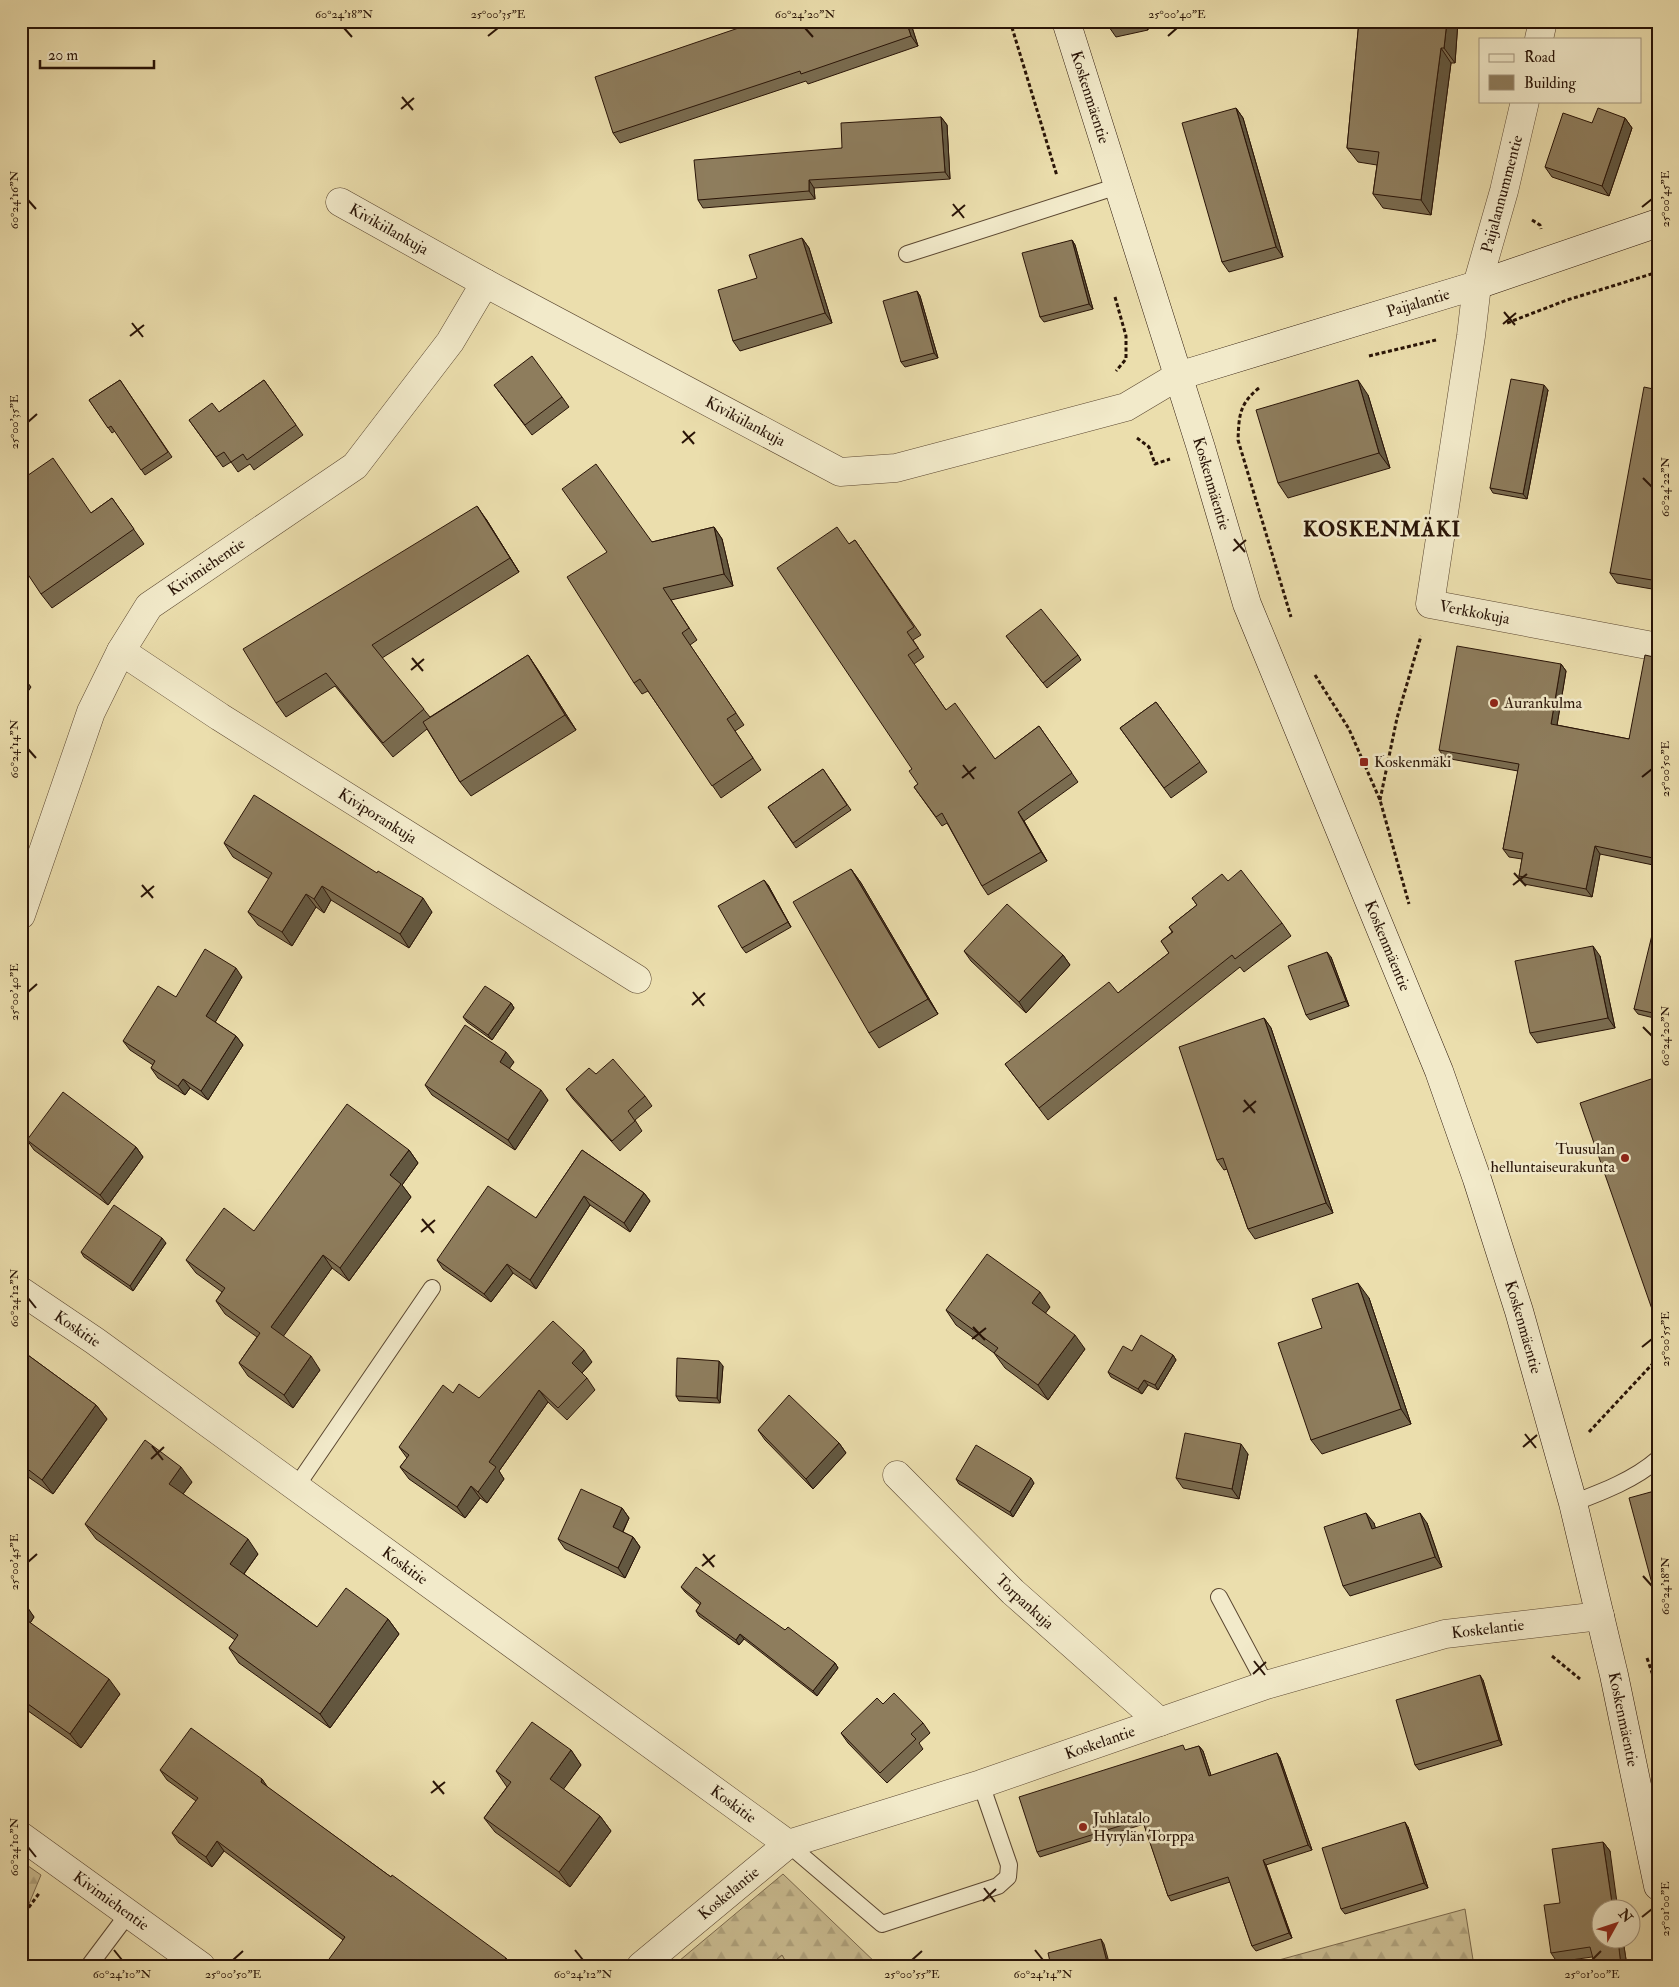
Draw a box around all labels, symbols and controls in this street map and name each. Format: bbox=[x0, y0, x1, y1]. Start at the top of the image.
text: 60°24'18"N bbox=[315, 7, 373, 22]
text: 25°00'35"E bbox=[471, 7, 526, 22]
text: 60°24'20"N bbox=[775, 7, 835, 22]
text: 25°00'40"E bbox=[1148, 7, 1206, 22]
scale bar bbox=[40, 38, 154, 70]
legend bbox=[1479, 38, 1642, 102]
text: 20 m bbox=[48, 46, 78, 65]
street label: Koskenmäentie bbox=[1066, 48, 1114, 147]
text: Road bbox=[1524, 48, 1556, 67]
text: Building bbox=[1524, 74, 1576, 93]
street label: Paijalannummentie bbox=[1477, 133, 1527, 255]
text: 25°00'45"E bbox=[1658, 170, 1673, 227]
text: 60°24'16"N bbox=[7, 171, 22, 229]
street label: Kivikiilankuja bbox=[346, 199, 432, 260]
street label: Paijalantie bbox=[1384, 284, 1452, 322]
street label: Kivikiilankuja bbox=[702, 392, 789, 451]
text: 25°00'35"E bbox=[7, 394, 22, 449]
street label: Koskenmäentie bbox=[1188, 434, 1235, 533]
text: 60°24'22"N bbox=[1658, 457, 1673, 517]
district label: KOSKENMÄKI bbox=[1303, 516, 1461, 543]
street label: Kivimiehentie bbox=[164, 534, 249, 600]
street label: Verkkokuja bbox=[1438, 596, 1512, 629]
place label: Aurankulma bbox=[1503, 693, 1583, 713]
marker: Aurankulma bbox=[1488, 697, 1500, 709]
text: 60°24'14"N bbox=[7, 719, 22, 778]
text: 25°00'50"E bbox=[1658, 741, 1673, 797]
place label: Koskenmäki bbox=[1374, 752, 1451, 772]
marker: Koskenmäki bbox=[1358, 756, 1370, 768]
street label: Kiviporankuja bbox=[334, 784, 421, 848]
street label: Koskenmäentie bbox=[1360, 897, 1415, 994]
text: 25°00'40"E bbox=[7, 963, 22, 1021]
text: 60°24'20"N bbox=[1658, 1006, 1673, 1066]
place label: Tuusulan helluntaiseurakunta bbox=[1491, 1139, 1615, 1177]
marker: Tuusulan helluntaiseurakunta bbox=[1619, 1152, 1631, 1164]
text: 60°24'12"N bbox=[7, 1269, 22, 1327]
street label: Koskenmäentie bbox=[1500, 1278, 1546, 1376]
street label: Koskitie bbox=[50, 1306, 105, 1352]
text: 25°00'55"E bbox=[1658, 1311, 1673, 1367]
text: 25°00'45"E bbox=[7, 1533, 22, 1590]
street label: Koskitie bbox=[378, 1542, 432, 1589]
text: 60°24'18"N bbox=[1658, 1557, 1673, 1615]
street label: Torpankuja bbox=[991, 1570, 1059, 1634]
street label: Koskelantie bbox=[1450, 1615, 1526, 1643]
street label: Koskenmäentie bbox=[1604, 1670, 1643, 1769]
street label: Koskelantie bbox=[1062, 1721, 1138, 1764]
street label: Koskitie bbox=[706, 1781, 760, 1828]
place label: Juhlatalo Hyrylän Torppa bbox=[1092, 1808, 1195, 1847]
text: 60°24'10"N bbox=[7, 1818, 22, 1876]
marker: Juhlatalo Hyrylän Torppa bbox=[1077, 1821, 1089, 1833]
street label: Koskelantie bbox=[694, 1862, 763, 1924]
street label: Kivimiehentie bbox=[69, 1867, 153, 1935]
text: 25°01'00"E bbox=[1658, 1881, 1673, 1937]
north arrow bbox=[1592, 1900, 1642, 1950]
text: N bbox=[1614, 1905, 1636, 1927]
text: 60°24'10"N bbox=[93, 1967, 151, 1982]
text: 25°00'50"E bbox=[205, 1967, 261, 1982]
text: 60°24'12"N bbox=[554, 1967, 612, 1982]
text: 25°00'55"E bbox=[884, 1967, 940, 1982]
text: 60°24'14"N bbox=[1014, 1967, 1073, 1982]
text: 25°01'00"E bbox=[1564, 1967, 1620, 1982]

